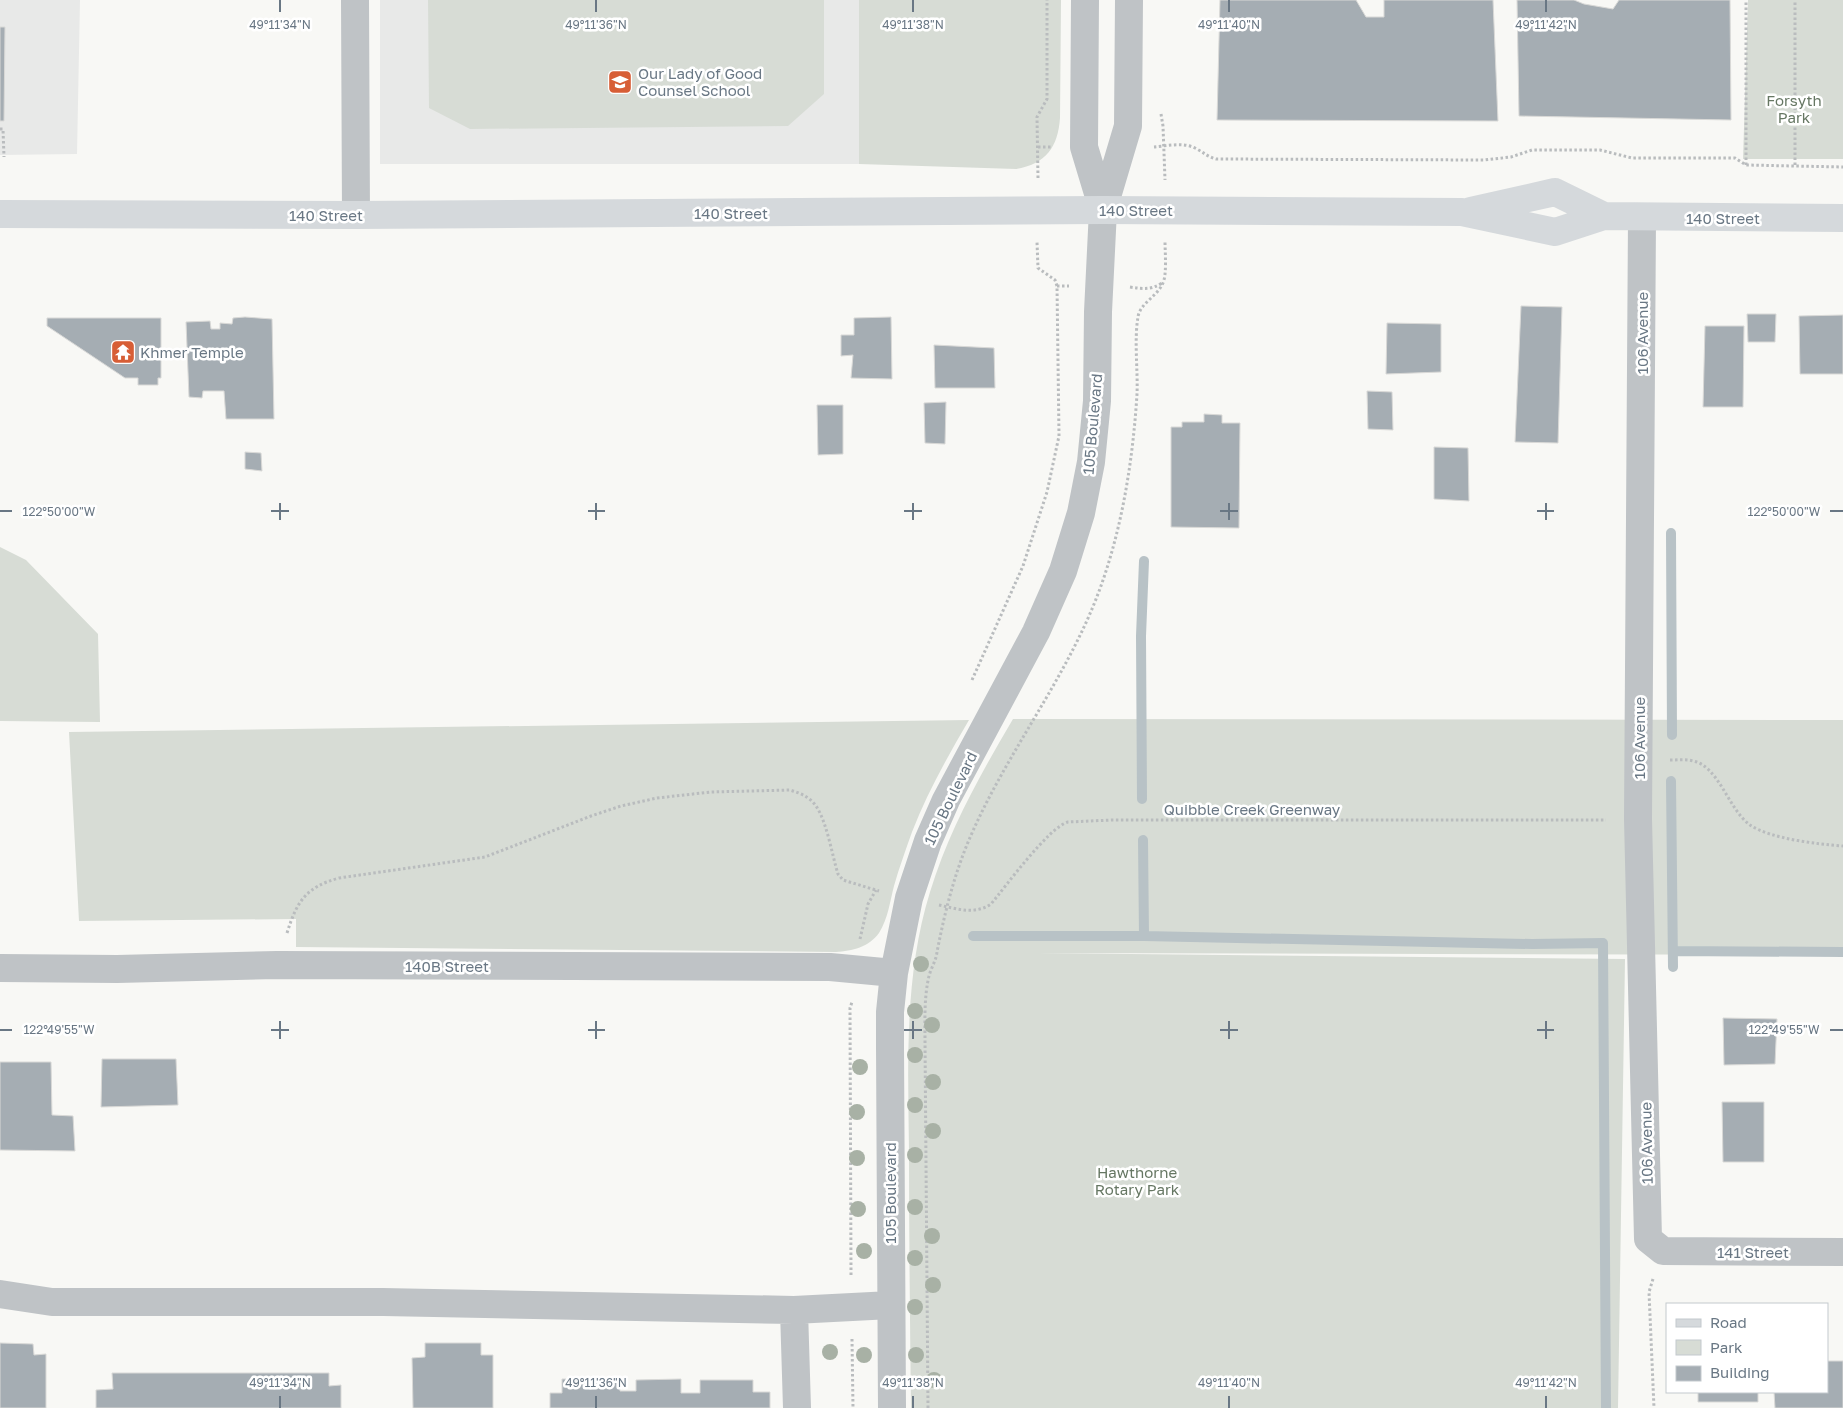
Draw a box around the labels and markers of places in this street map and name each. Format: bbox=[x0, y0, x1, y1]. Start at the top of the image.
place label: Our Lady of Good Counsel School bbox=[638, 64, 762, 99]
school or university icon: Our Lady of Good Counsel School bbox=[607, 69, 633, 95]
temple icon: Khmer Temple bbox=[110, 339, 136, 365]
place label: Khmer Temple bbox=[140, 343, 244, 361]

